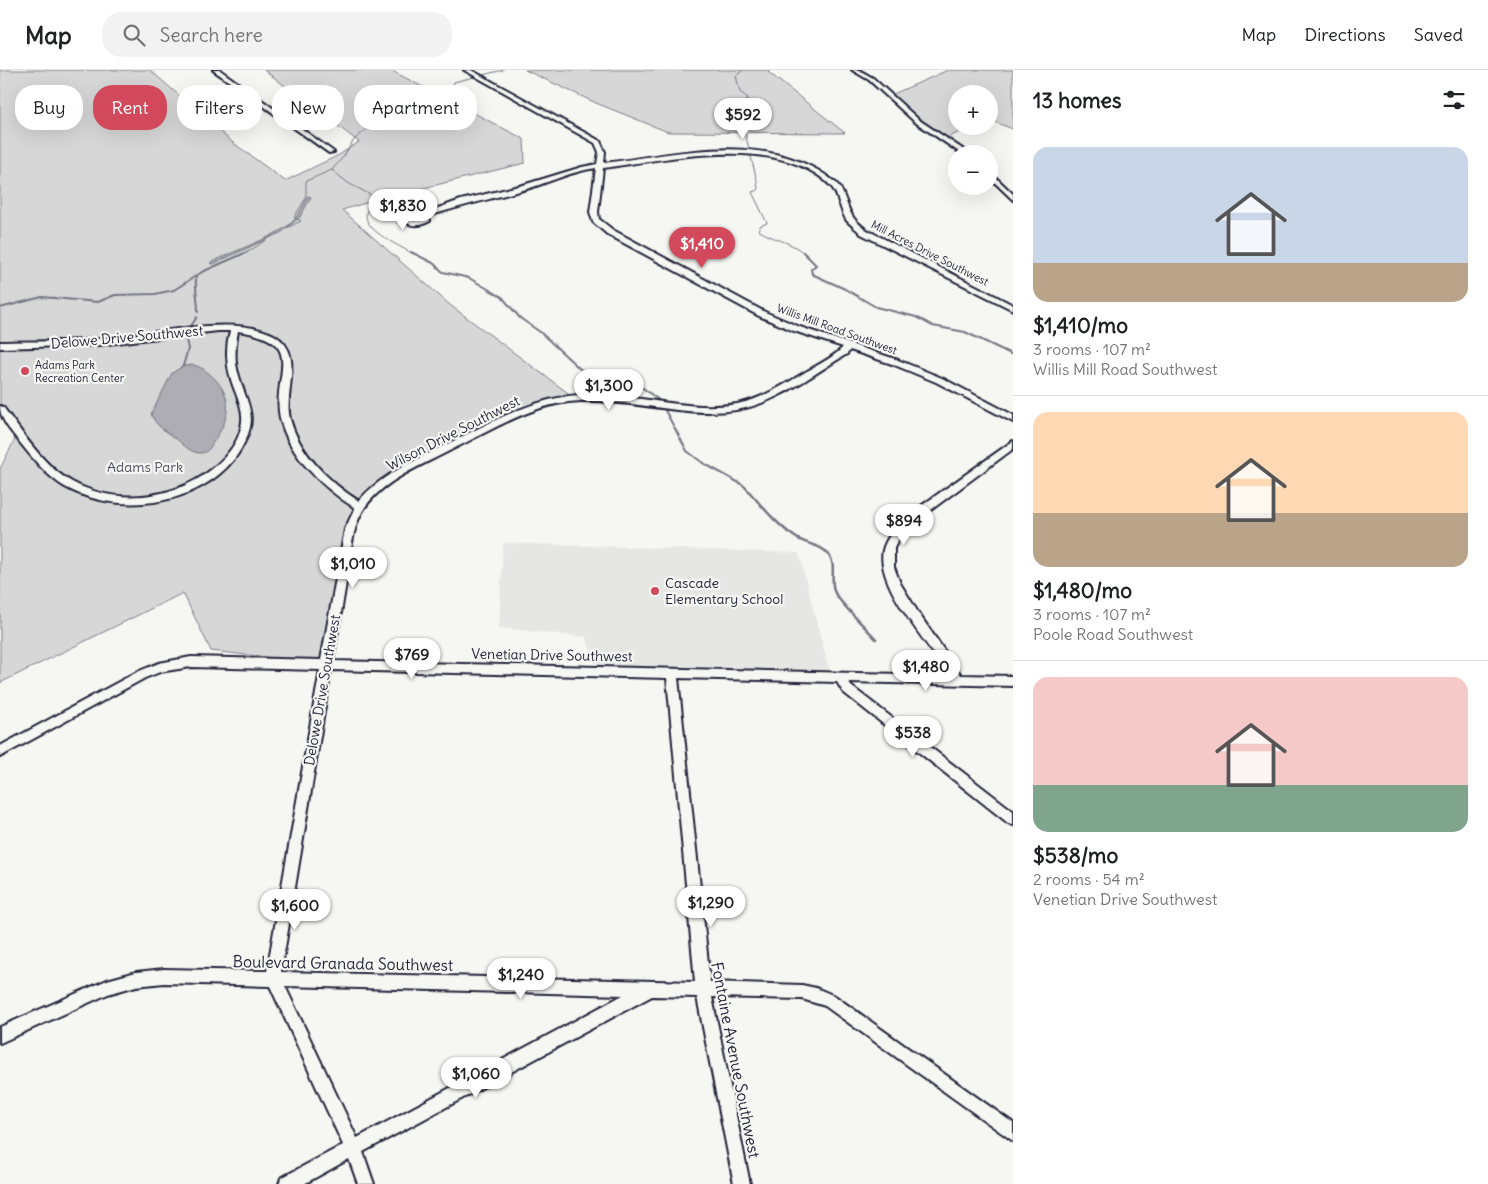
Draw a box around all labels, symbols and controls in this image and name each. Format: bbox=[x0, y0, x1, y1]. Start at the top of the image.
search box bbox=[102, 12, 452, 57]
text: Map bbox=[25, 20, 72, 50]
icon: search bbox=[120, 21, 148, 49]
text: Search here bbox=[160, 23, 263, 47]
text: Map bbox=[1241, 23, 1276, 46]
text: Directions bbox=[1304, 23, 1386, 46]
text: Saved bbox=[1414, 23, 1463, 46]
chip: Buy bbox=[15, 85, 83, 130]
chip: Rent bbox=[93, 85, 167, 130]
chip: Filters bbox=[177, 85, 262, 130]
chip: New bbox=[272, 85, 344, 130]
chip: Apartment bbox=[354, 85, 477, 130]
map controls bbox=[948, 85, 998, 195]
button: + bbox=[948, 85, 998, 135]
icon: filters bbox=[1440, 86, 1468, 114]
text: 13 homes bbox=[1033, 87, 1121, 114]
pin: $592 bbox=[713, 98, 773, 140]
text: $592 bbox=[725, 104, 761, 124]
button: − bbox=[948, 145, 998, 195]
icon: home bbox=[1206, 179, 1296, 269]
pin: $1,830 bbox=[362, 189, 444, 231]
text: $1,830 bbox=[379, 195, 427, 215]
street label: Mill Acres Drive Southwest bbox=[869, 217, 991, 289]
pin: $1,410 bbox=[661, 226, 743, 269]
text: $1,410 bbox=[680, 233, 724, 253]
street label: Willis Mill Road Southwest bbox=[775, 301, 899, 357]
text: $1,410/mo bbox=[1033, 312, 1128, 339]
street label: Delowe Drive Southwest bbox=[50, 321, 204, 353]
text: 3 rooms · 107 m² bbox=[1033, 339, 1151, 359]
place label: Adams Park Recreation Center bbox=[35, 358, 125, 385]
text: Willis Mill Road Southwest bbox=[1033, 359, 1217, 379]
marker: Adams Park Recreation Center bbox=[19, 365, 31, 377]
pin: $1,300 bbox=[568, 368, 650, 411]
text: $1,300 bbox=[585, 375, 633, 395]
street label: Wilson Drive Southwest bbox=[383, 391, 523, 474]
icon: home bbox=[1206, 445, 1296, 535]
park label: Adams Park bbox=[107, 458, 183, 476]
pin: $894 bbox=[874, 504, 934, 546]
text: $894 bbox=[886, 510, 922, 530]
pin: $1,010 bbox=[312, 546, 394, 589]
text: $1,010 bbox=[330, 553, 376, 573]
place label: Cascade Elementary School bbox=[665, 574, 783, 608]
text: $1,480/mo bbox=[1033, 577, 1132, 604]
marker: Cascade Elementary School bbox=[649, 585, 661, 597]
text: 3 rooms · 107 m² bbox=[1033, 604, 1151, 624]
street label: Delowe Drive Southwest bbox=[300, 613, 344, 767]
text: Poole Road Southwest bbox=[1033, 624, 1193, 644]
pin: $769 bbox=[382, 638, 442, 680]
text: $769 bbox=[395, 644, 429, 664]
street label: Venetian Drive Southwest bbox=[471, 645, 633, 665]
pin: $1,480 bbox=[885, 650, 967, 692]
text: $1,480 bbox=[903, 656, 950, 676]
icon: home bbox=[1206, 710, 1296, 800]
pin: $538 bbox=[883, 716, 943, 758]
text: $538 bbox=[895, 722, 931, 742]
text: $538/mo bbox=[1033, 842, 1118, 869]
text: 2 rooms · 54 m² bbox=[1033, 869, 1145, 889]
pin: $1,290 bbox=[670, 886, 752, 928]
pin: $1,600 bbox=[254, 888, 336, 931]
text: Venetian Drive Southwest bbox=[1033, 889, 1217, 909]
text: $1,290 bbox=[688, 892, 734, 912]
text: $1,600 bbox=[271, 895, 319, 915]
street label: Boulevard Granada Southwest bbox=[232, 951, 454, 975]
pin: $1,240 bbox=[480, 958, 562, 1000]
street label: Fontaine Avenue Southwest bbox=[707, 960, 765, 1160]
text: $1,240 bbox=[498, 964, 544, 984]
pin: $1,060 bbox=[435, 1056, 517, 1099]
text: $1,060 bbox=[452, 1063, 500, 1083]

